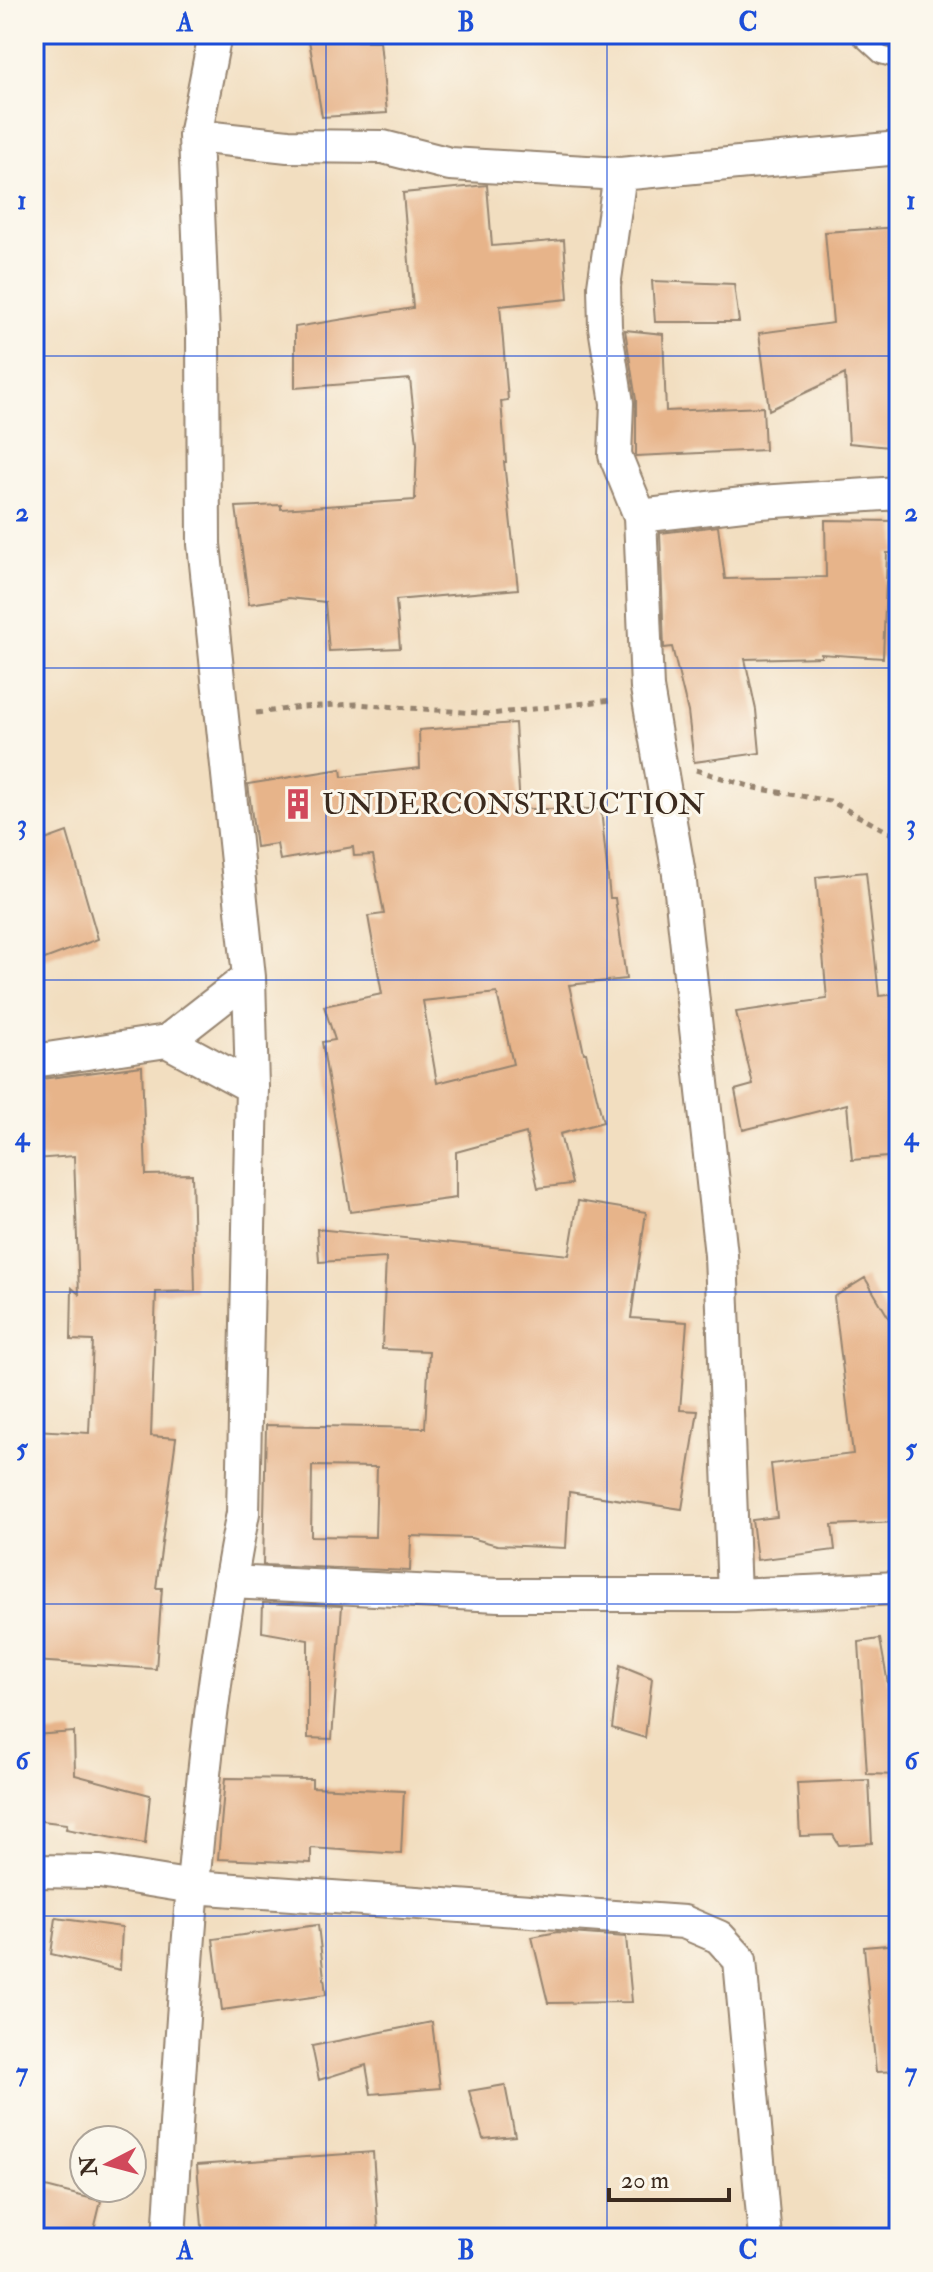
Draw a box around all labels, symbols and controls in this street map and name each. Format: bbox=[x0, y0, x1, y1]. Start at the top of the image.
text: A bbox=[176, 7, 194, 39]
text: B bbox=[457, 7, 475, 39]
text: C bbox=[738, 7, 758, 39]
text: 1 bbox=[17, 185, 27, 217]
text: 1 bbox=[906, 185, 916, 217]
text: 2 bbox=[15, 497, 29, 529]
text: 2 bbox=[904, 497, 918, 529]
place label: UNDERCONSTRUCTION bbox=[322, 786, 705, 823]
building icon: UNDERCONSTRUCTION bbox=[281, 787, 315, 821]
text: 3 bbox=[17, 809, 27, 841]
text: 3 bbox=[906, 809, 916, 841]
text: 4 bbox=[14, 1121, 31, 1153]
text: 4 bbox=[903, 1121, 920, 1153]
text: 5 bbox=[16, 1433, 28, 1465]
text: 5 bbox=[905, 1433, 917, 1465]
text: 6 bbox=[15, 1745, 30, 1777]
text: 6 bbox=[904, 1745, 919, 1777]
text: 7 bbox=[16, 2057, 28, 2089]
text: 7 bbox=[905, 2057, 917, 2089]
north arrow bbox=[68, 2124, 148, 2204]
scale bar bbox=[609, 2152, 729, 2202]
text: N bbox=[74, 2154, 104, 2178]
text: 20 m bbox=[621, 2165, 670, 2196]
text: A bbox=[176, 2235, 194, 2267]
text: B bbox=[457, 2235, 475, 2267]
text: C bbox=[738, 2235, 758, 2267]

